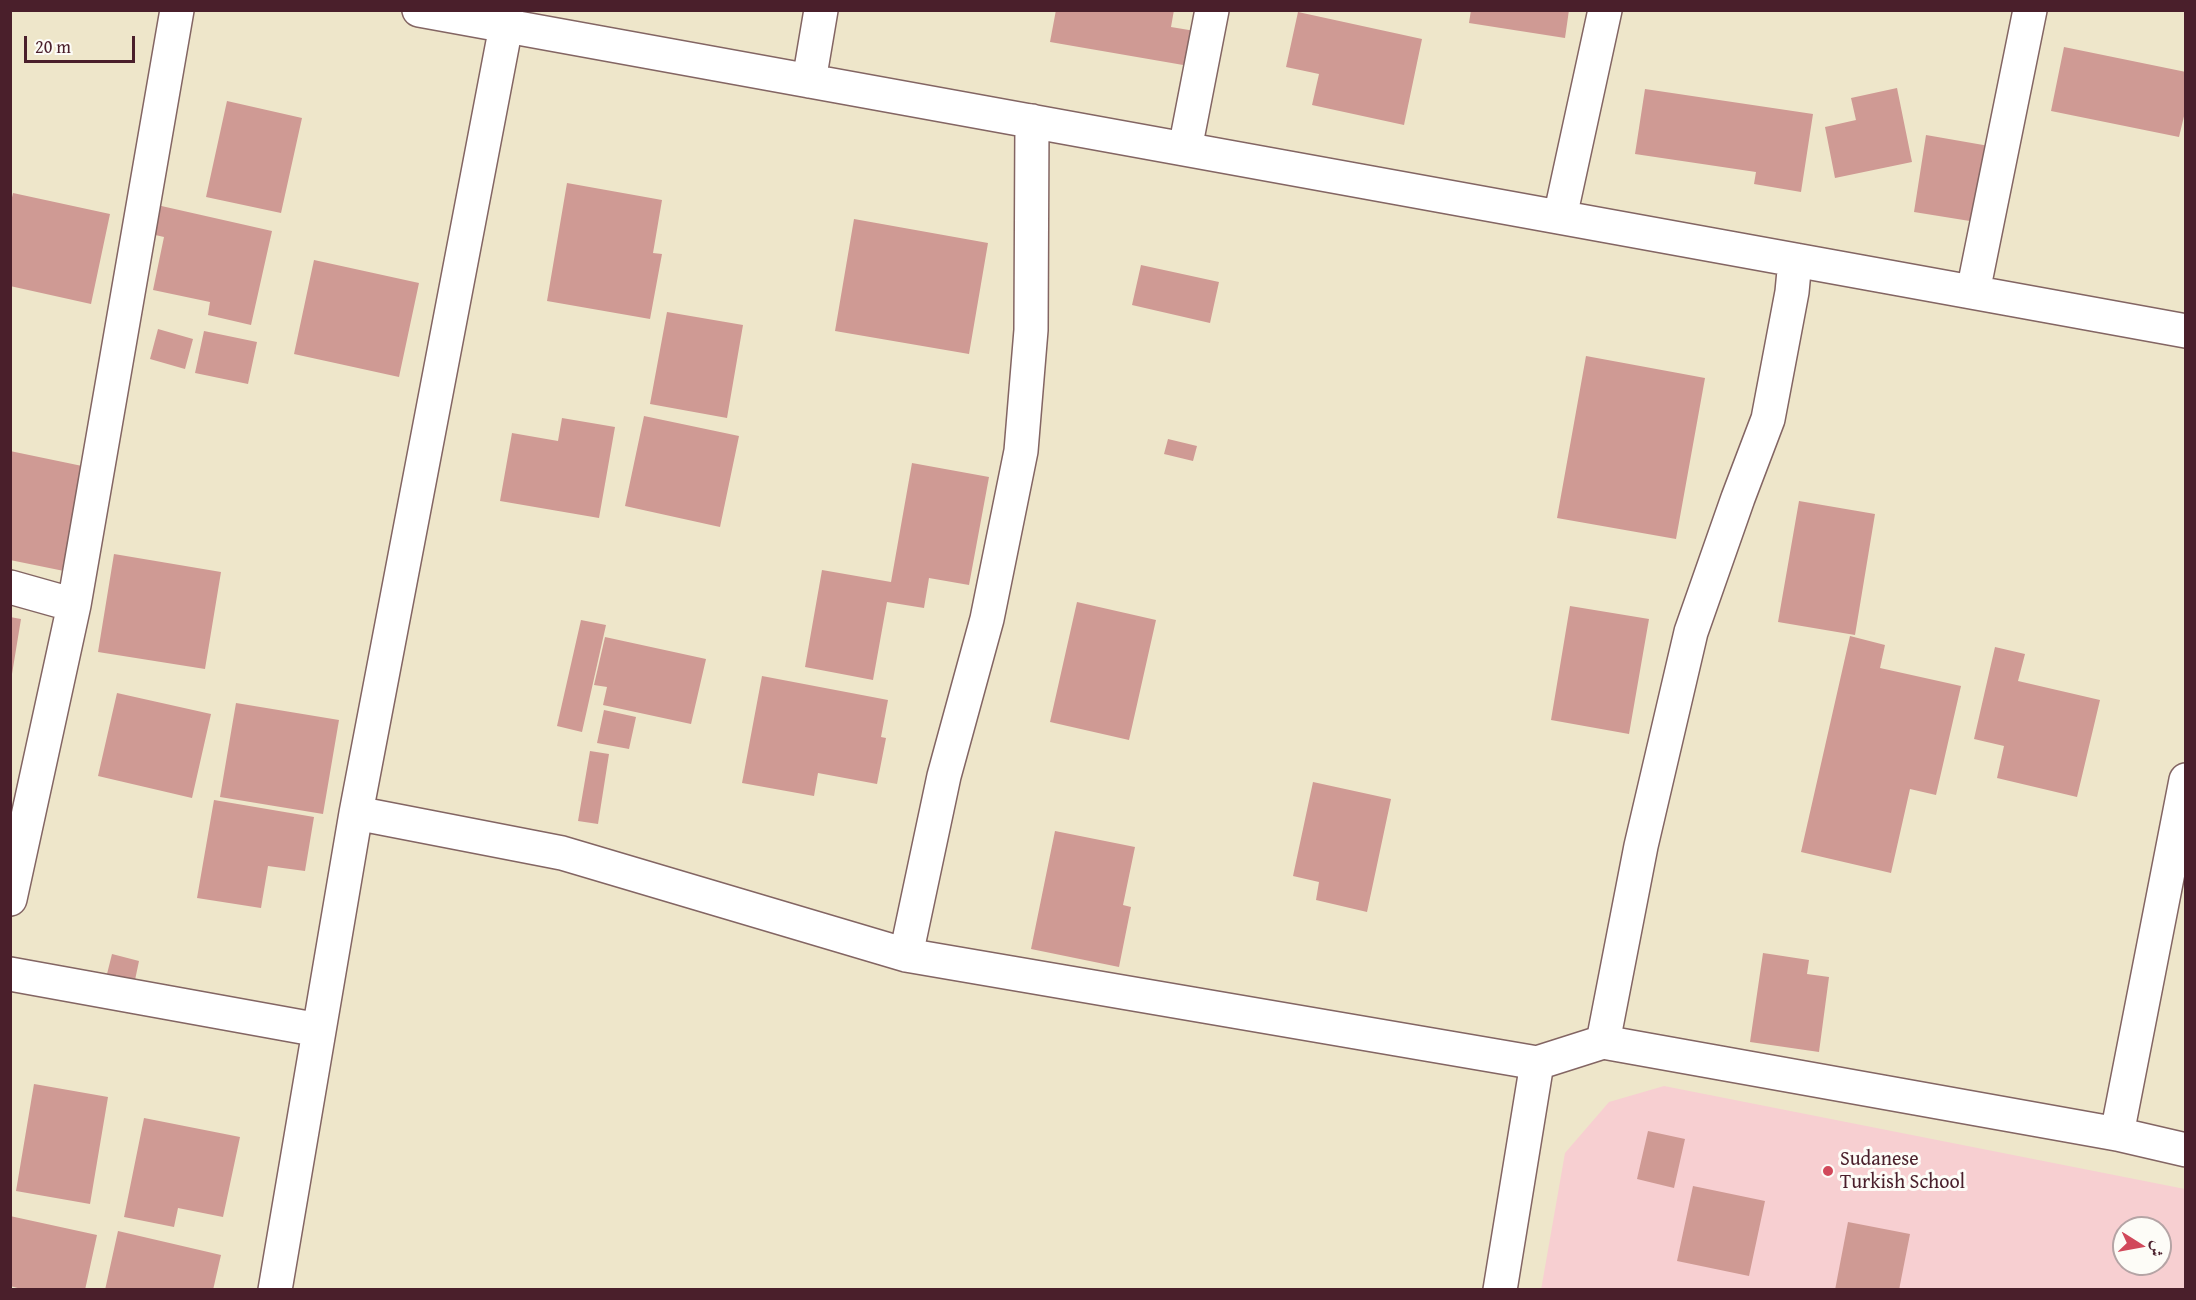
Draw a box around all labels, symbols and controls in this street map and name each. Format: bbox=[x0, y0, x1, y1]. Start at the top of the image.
scale bar bbox=[27, 24, 138, 62]
text: 20 m bbox=[35, 33, 71, 60]
place label: Sudanese Turkish School bbox=[1840, 1148, 1965, 1195]
marker: Sudanese Turkish School bbox=[1821, 1164, 1835, 1178]
north arrow bbox=[2112, 1216, 2172, 1276]
text: ش bbox=[2144, 1239, 2171, 1259]

